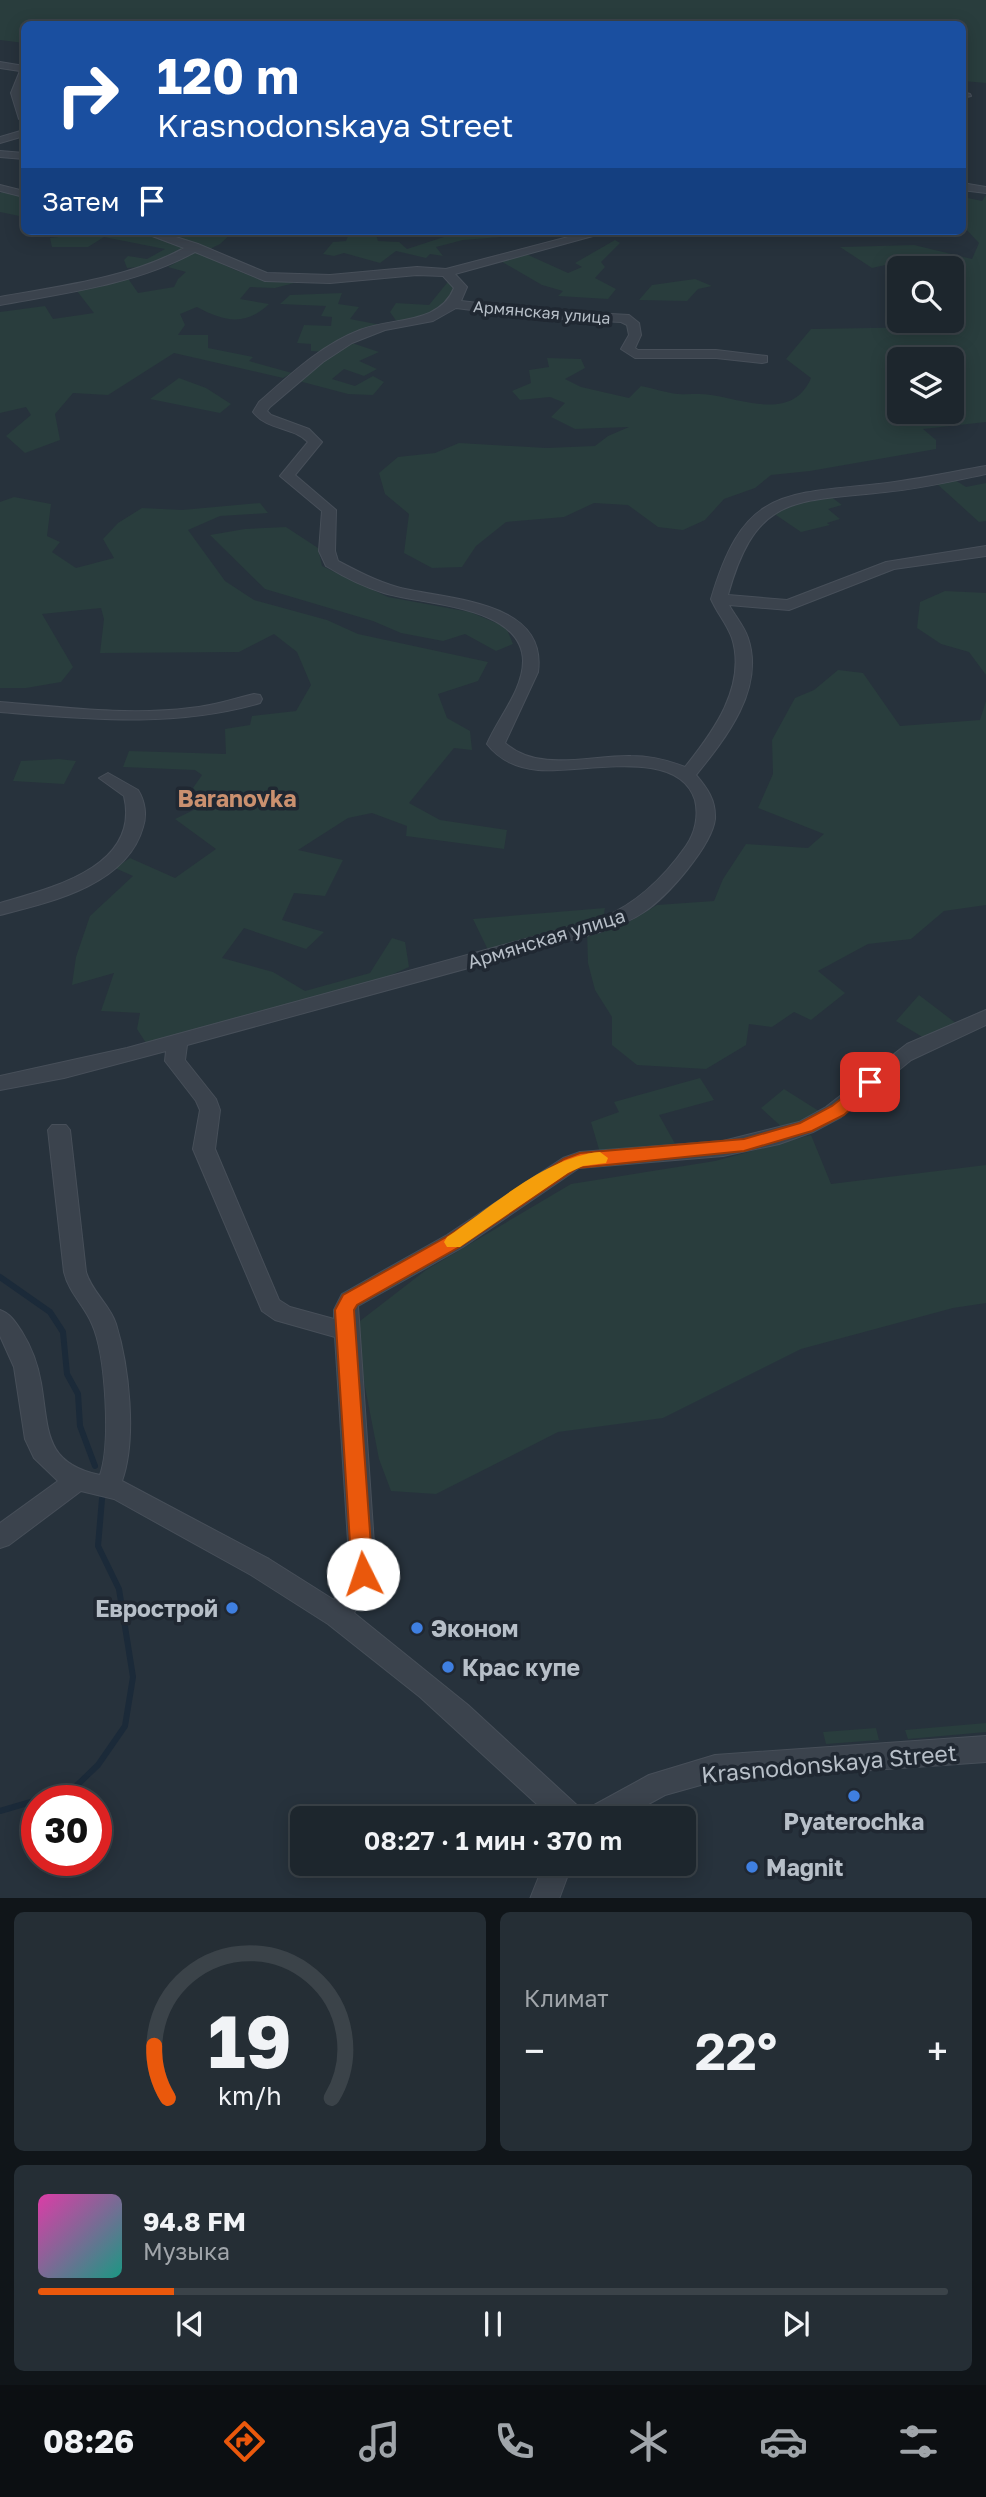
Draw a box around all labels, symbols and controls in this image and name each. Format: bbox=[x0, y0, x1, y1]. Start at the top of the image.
text: 120 m bbox=[157, 46, 299, 105]
icon: right bbox=[42, 49, 133, 140]
text: Krasnodonskaya Street bbox=[157, 106, 514, 144]
icon: arrive bbox=[133, 182, 171, 220]
text: Затем bbox=[42, 186, 119, 217]
map controls bbox=[887, 256, 964, 424]
button: search bbox=[887, 256, 964, 333]
street label: Армянская улица bbox=[473, 296, 611, 328]
button: layers bbox=[887, 347, 964, 424]
district label: Baranovka bbox=[177, 784, 297, 812]
street label: Армянская улица bbox=[464, 903, 628, 973]
pin bbox=[840, 1052, 900, 1112]
icon: arrive bbox=[851, 1063, 889, 1101]
position arrow bbox=[326, 1537, 400, 1611]
place label: Еврострой bbox=[95, 1594, 218, 1622]
marker: Еврострой bbox=[224, 1600, 240, 1616]
place label: Эконом bbox=[431, 1614, 518, 1642]
marker: Эконом bbox=[409, 1620, 425, 1636]
place label: Крас купе bbox=[462, 1653, 580, 1681]
marker: Крас купе bbox=[440, 1659, 456, 1675]
street label: Krasnodonskaya Street bbox=[700, 1738, 958, 1788]
speed limit sign: 30 bbox=[21, 1785, 112, 1876]
marker: Pyaterochka bbox=[846, 1788, 862, 1804]
place label: Pyaterochka bbox=[784, 1807, 924, 1835]
text: 08:27 · 1 мин · 370 m bbox=[364, 1825, 622, 1856]
place label: Magnit bbox=[766, 1853, 843, 1881]
marker: Magnit bbox=[744, 1859, 760, 1875]
text: Климат bbox=[524, 1984, 609, 2012]
text: 19 bbox=[208, 1997, 292, 2084]
text: 22° bbox=[695, 2019, 777, 2081]
text: − bbox=[524, 2028, 545, 2073]
text: + bbox=[927, 2028, 948, 2073]
text: km/h bbox=[218, 2079, 282, 2110]
text: 94.8 FM bbox=[143, 2206, 246, 2237]
text: Музыка bbox=[143, 2237, 230, 2265]
icon: previous bbox=[171, 2305, 209, 2343]
icon: pause bbox=[474, 2305, 512, 2343]
icon: next bbox=[777, 2305, 815, 2343]
icon: directions bbox=[220, 2417, 269, 2466]
icon: music bbox=[355, 2417, 404, 2466]
icon: phone bbox=[490, 2417, 539, 2466]
icon: climate bbox=[624, 2417, 673, 2466]
icon: car bbox=[759, 2417, 808, 2466]
icon: filters bbox=[894, 2417, 943, 2466]
text: 08:26 bbox=[43, 2422, 134, 2460]

